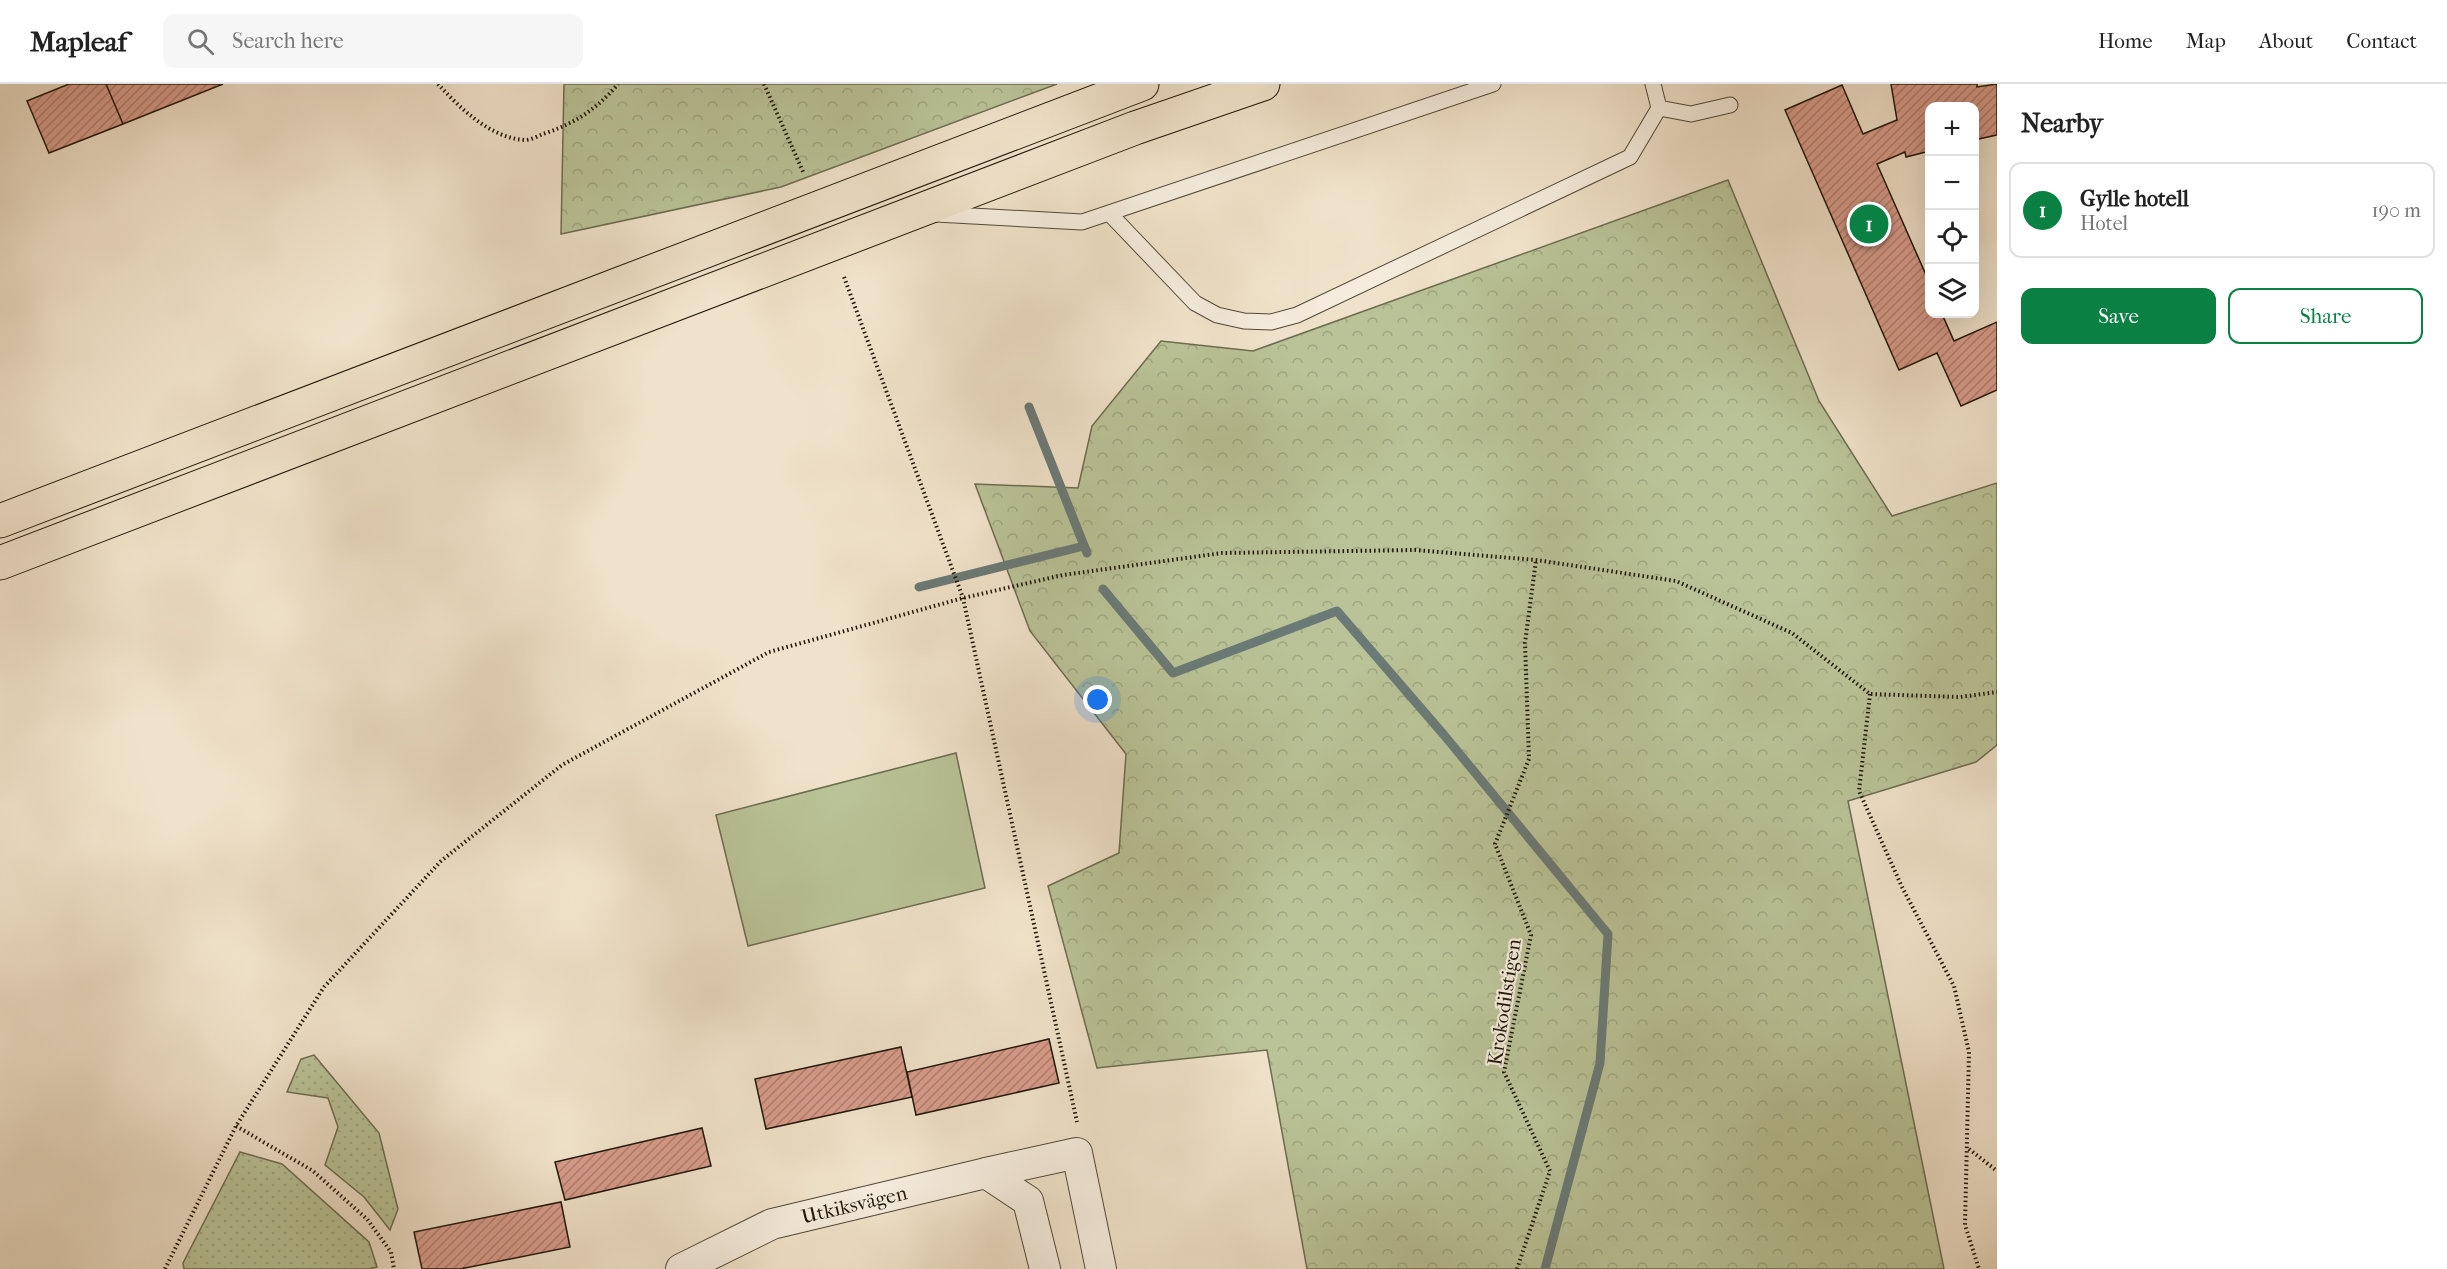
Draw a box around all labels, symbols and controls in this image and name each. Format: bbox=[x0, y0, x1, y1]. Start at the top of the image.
search box bbox=[163, 14, 583, 68]
text: Mapleaf bbox=[30, 25, 127, 58]
icon: search bbox=[184, 25, 217, 58]
text: Search here bbox=[232, 28, 344, 54]
text: Home bbox=[2098, 29, 2153, 53]
text: Map bbox=[2186, 29, 2226, 53]
text: About bbox=[2259, 29, 2313, 53]
text: Contact bbox=[2346, 29, 2417, 53]
map controls bbox=[1925, 102, 1979, 318]
button: + bbox=[1925, 102, 1979, 156]
text: Nearby bbox=[2021, 108, 2103, 139]
button: − bbox=[1925, 156, 1979, 210]
text: Gylle hotell bbox=[2080, 186, 2189, 212]
text: 1 bbox=[2039, 199, 2046, 222]
text: 190 m bbox=[2371, 199, 2421, 222]
pin: 1 bbox=[1850, 202, 1888, 246]
button: locate bbox=[1925, 210, 1979, 264]
text: Hotel bbox=[2080, 212, 2128, 235]
button: layers bbox=[1925, 264, 1979, 318]
button: Save bbox=[2021, 288, 2216, 344]
button: Share bbox=[2228, 288, 2423, 344]
your location bbox=[1083, 685, 1112, 714]
street label: Krokodilstigen bbox=[1483, 937, 1526, 1067]
street label: Utkiksvägen bbox=[799, 1181, 910, 1229]

